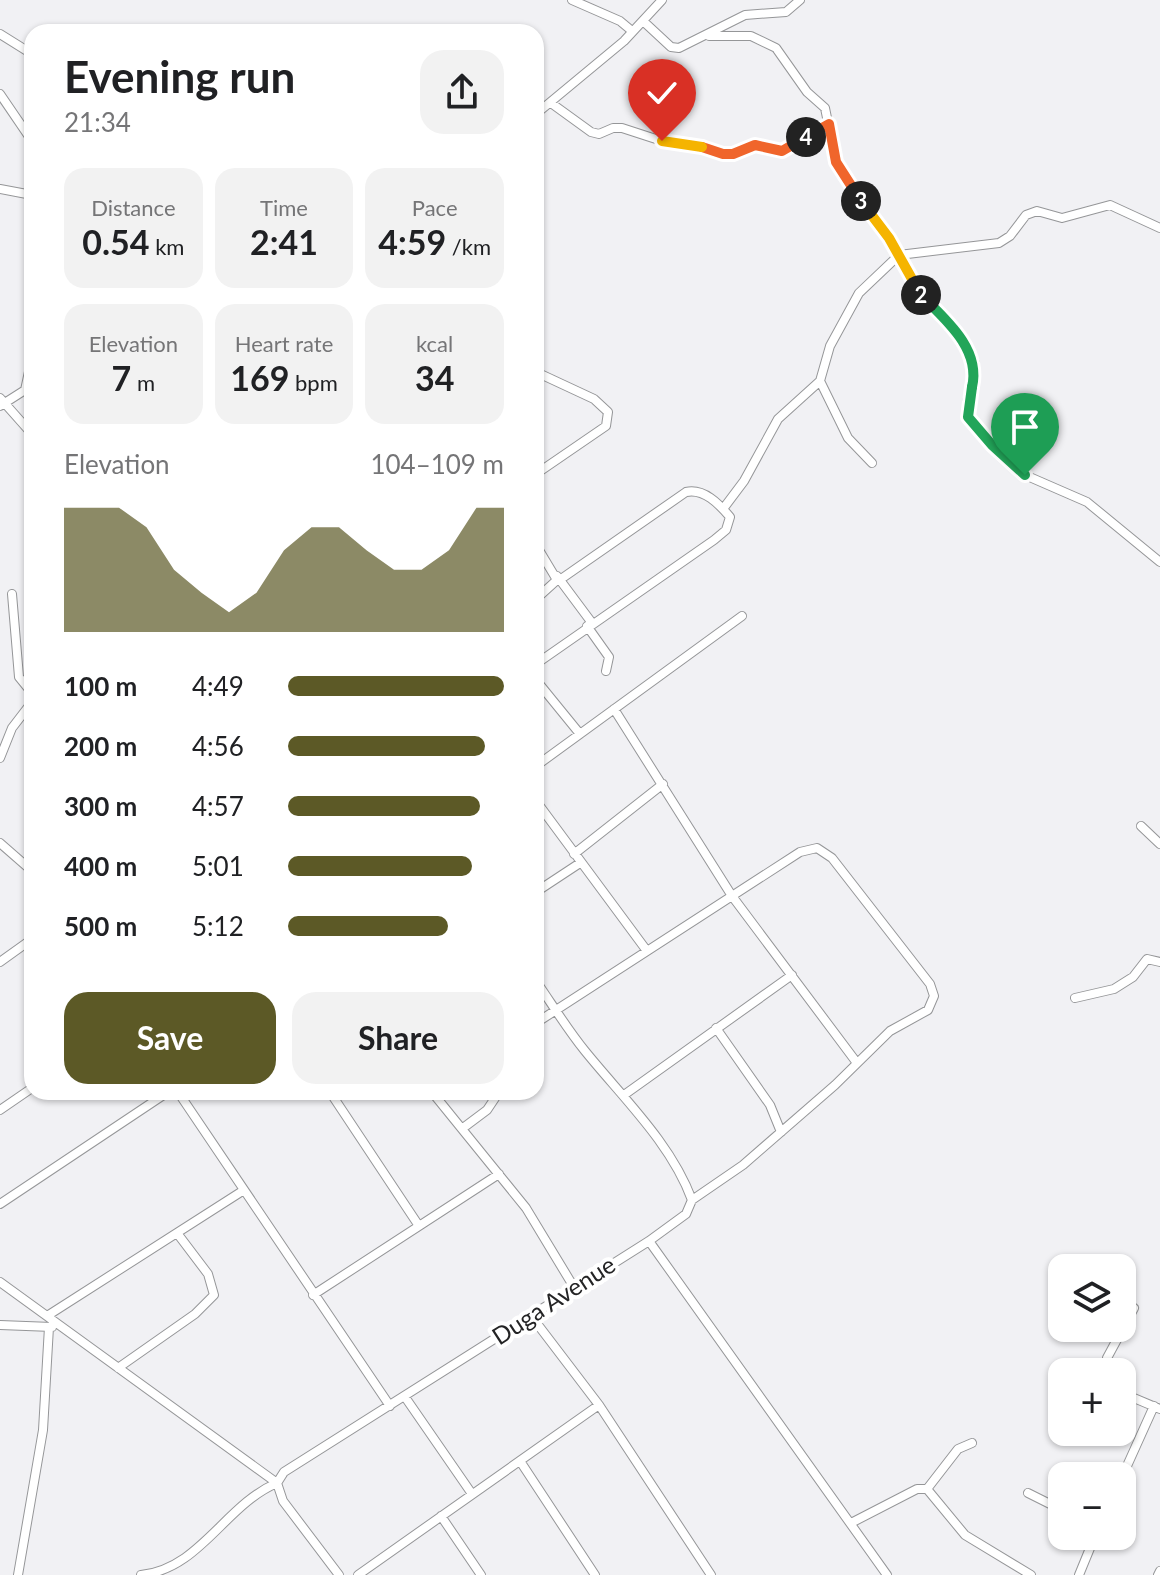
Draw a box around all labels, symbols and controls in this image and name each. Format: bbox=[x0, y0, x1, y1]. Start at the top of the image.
text: Evening run bbox=[64, 50, 295, 102]
button: share bbox=[420, 50, 504, 134]
pin bbox=[628, 59, 696, 141]
icon: check bbox=[640, 71, 684, 115]
text: 21:34 bbox=[64, 106, 131, 138]
pin: 4 bbox=[786, 117, 826, 157]
text: 4 bbox=[800, 123, 812, 150]
pin: 3 bbox=[841, 181, 881, 221]
text: 3 bbox=[855, 187, 867, 214]
text: Distance bbox=[91, 194, 176, 221]
text: Time bbox=[260, 194, 308, 221]
text: Pace bbox=[412, 194, 458, 221]
text: 0.54 bbox=[82, 221, 150, 262]
text: 2:41 bbox=[250, 221, 318, 262]
text: 4:59 bbox=[378, 221, 446, 262]
text: km bbox=[150, 233, 184, 260]
text: /km bbox=[446, 233, 491, 260]
pin: 2 bbox=[901, 275, 941, 315]
text: 2 bbox=[915, 281, 927, 308]
text: Elevation bbox=[89, 330, 178, 357]
text: Heart rate bbox=[235, 330, 333, 357]
text: kcal bbox=[416, 330, 453, 357]
text: 7 bbox=[112, 357, 131, 398]
text: 169 bbox=[230, 357, 289, 398]
text: 34 bbox=[415, 357, 454, 398]
text: m bbox=[131, 369, 155, 396]
text: bpm bbox=[289, 369, 338, 396]
pin bbox=[991, 393, 1059, 475]
icon: arrive bbox=[1003, 405, 1047, 449]
text: Elevation bbox=[64, 448, 170, 480]
text: 104–109 m bbox=[370, 448, 504, 480]
text: 100 m bbox=[64, 670, 137, 702]
text: 4:49 bbox=[192, 670, 244, 702]
text: 200 m bbox=[64, 730, 137, 762]
text: 4:56 bbox=[192, 730, 244, 762]
text: 300 m bbox=[64, 790, 137, 822]
text: 4:57 bbox=[192, 790, 244, 822]
text: 400 m bbox=[64, 850, 137, 882]
text: 5:01 bbox=[192, 850, 244, 882]
text: 500 m bbox=[64, 910, 137, 942]
text: 5:12 bbox=[192, 910, 244, 942]
button: Save bbox=[64, 992, 276, 1084]
button: Share bbox=[292, 992, 504, 1084]
street label: Duga Avenue bbox=[486, 1249, 620, 1350]
map controls bbox=[1048, 1254, 1136, 1550]
button: layers bbox=[1048, 1254, 1136, 1342]
button: + bbox=[1048, 1358, 1136, 1446]
button: − bbox=[1048, 1462, 1136, 1550]

